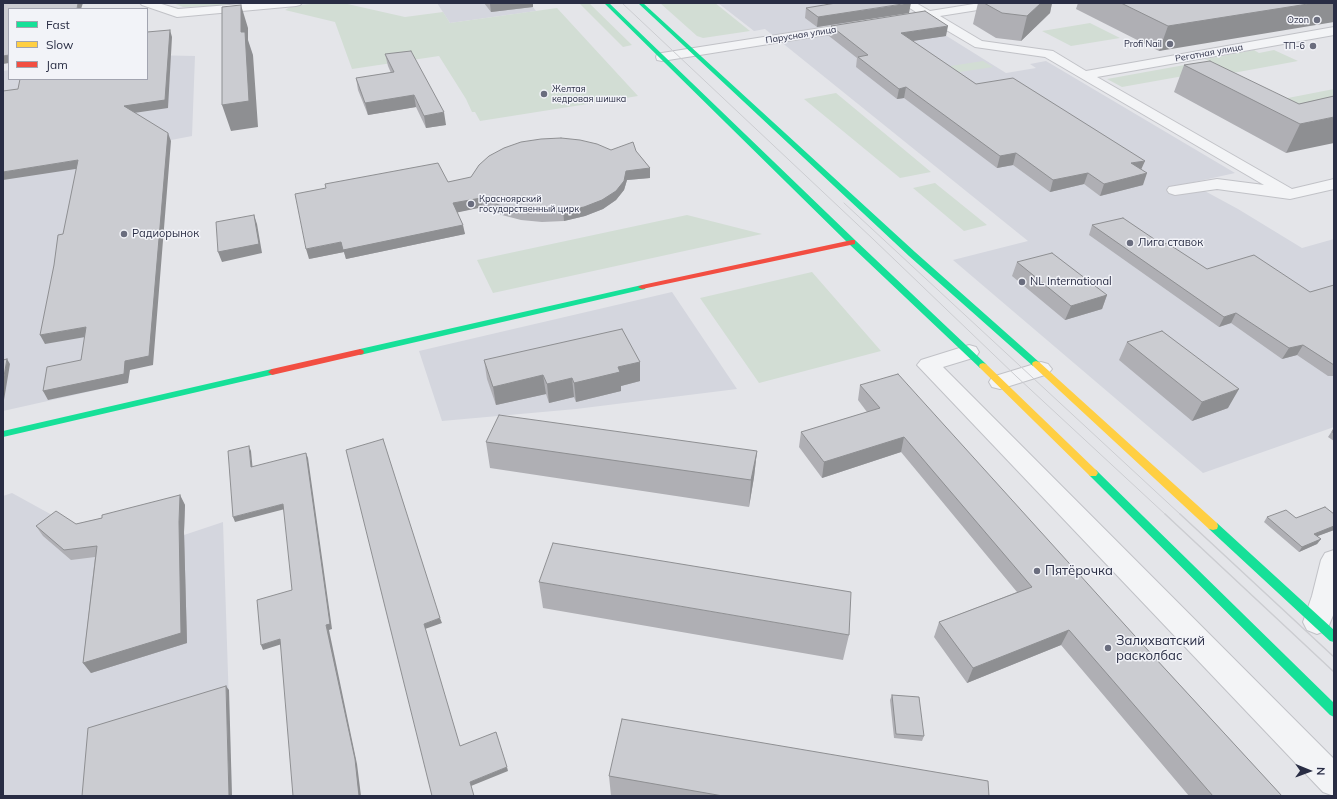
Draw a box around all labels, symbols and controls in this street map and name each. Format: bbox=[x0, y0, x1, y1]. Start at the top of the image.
legend bbox=[8, 8, 148, 80]
place label: Ozon bbox=[1287, 15, 1309, 25]
marker: Ozon bbox=[1312, 15, 1322, 25]
text: Fast bbox=[46, 17, 70, 32]
street label: Парусная улица bbox=[765, 24, 837, 46]
text: Slow bbox=[46, 37, 74, 52]
place label: Profi Nail bbox=[1124, 39, 1162, 49]
marker: Profi Nail bbox=[1165, 39, 1175, 49]
place label: ТП-6 bbox=[1283, 41, 1305, 51]
marker: ТП-6 bbox=[1308, 41, 1318, 51]
street label: Регатная улица bbox=[1174, 42, 1244, 64]
text: Jam bbox=[46, 57, 68, 72]
place label: Желтая кедровая шишка bbox=[552, 84, 626, 105]
marker: Желтая кедровая шишка bbox=[539, 89, 549, 99]
place label: Красноярский государственный цирк bbox=[479, 194, 579, 215]
marker: Красноярский государственный цирк bbox=[466, 199, 476, 209]
place label: Радиорынок bbox=[132, 227, 199, 241]
marker: Радиорынок bbox=[119, 229, 129, 239]
place label: Лига ставок bbox=[1138, 236, 1203, 250]
marker: Лига ставок bbox=[1125, 238, 1135, 248]
place label: NL International bbox=[1030, 275, 1112, 289]
marker: NL International bbox=[1017, 277, 1027, 287]
place label: Пятёрочка bbox=[1045, 563, 1113, 579]
marker: Пятёрочка bbox=[1032, 566, 1042, 576]
place label: Залихватский расколбас bbox=[1116, 633, 1205, 664]
marker: Залихватский расколбас bbox=[1103, 643, 1113, 653]
north arrow bbox=[1289, 751, 1329, 791]
text: N bbox=[1314, 767, 1328, 775]

